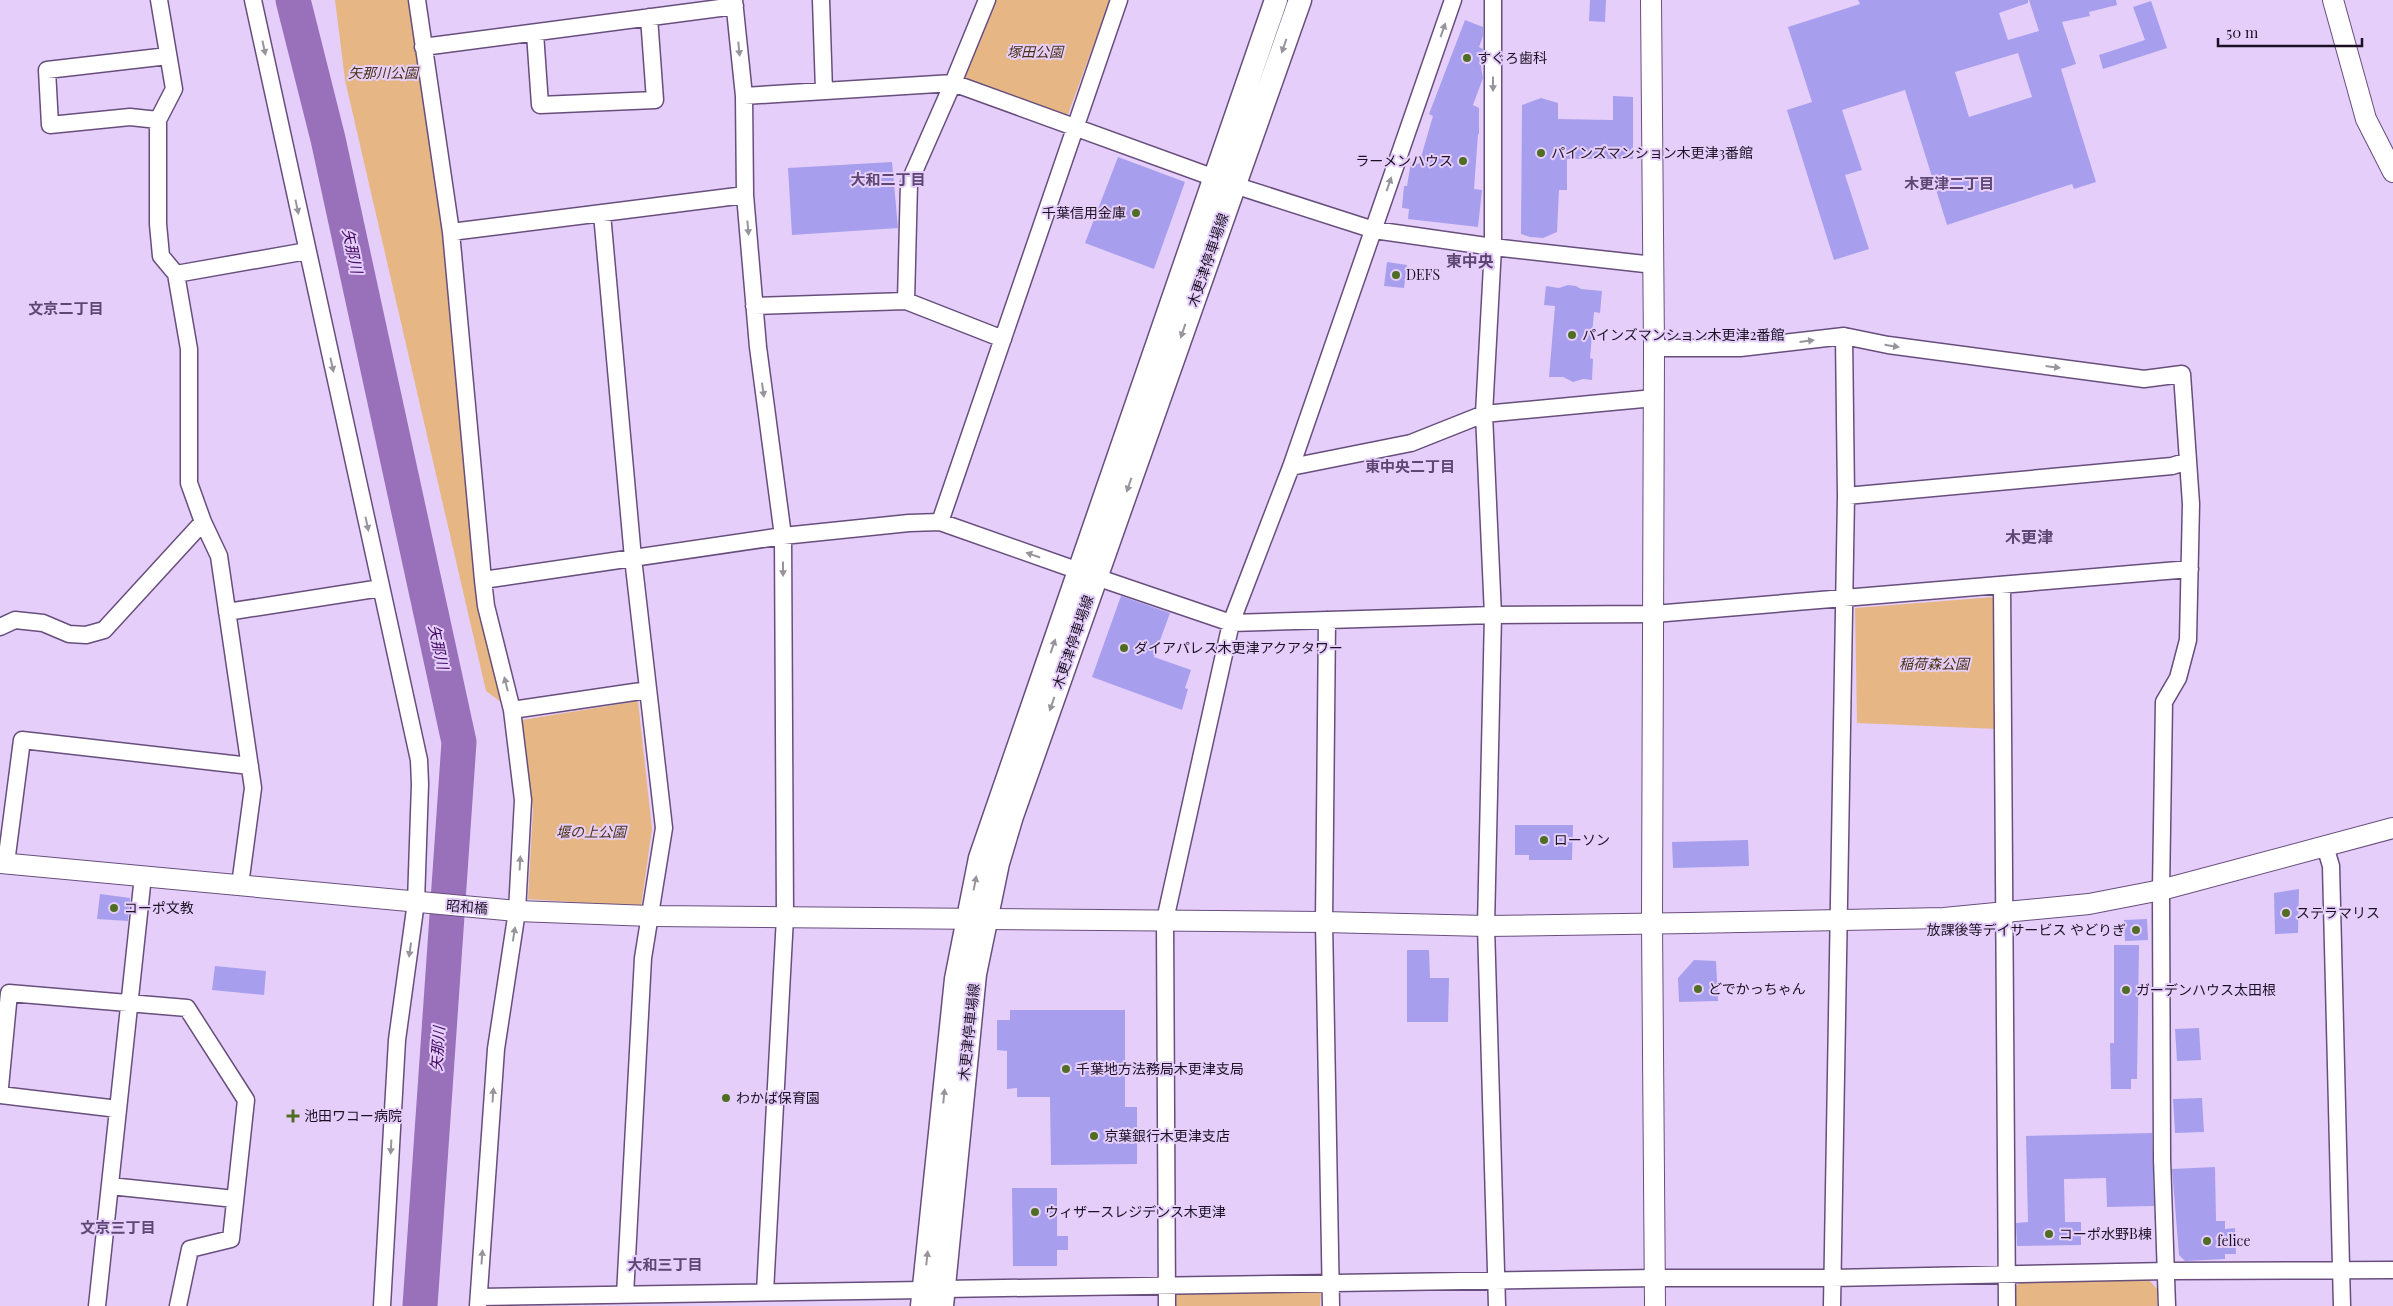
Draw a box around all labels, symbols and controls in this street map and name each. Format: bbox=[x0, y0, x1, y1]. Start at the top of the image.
scale bar bbox=[2218, 15, 2362, 47]
text: 50 m bbox=[2226, 22, 2259, 42]
one-way arrow bbox=[1439, 23, 1447, 38]
one-way arrow bbox=[1279, 39, 1287, 54]
one-way arrow bbox=[260, 40, 268, 56]
one-way arrow bbox=[735, 41, 743, 57]
park label: 塚田公園 bbox=[1007, 42, 1065, 61]
place label: すぐろ歯科 bbox=[1477, 48, 1547, 67]
marker: すぐろ歯科 bbox=[1461, 52, 1473, 64]
park label: 矢那川公園 bbox=[348, 63, 420, 82]
one-way arrow bbox=[1489, 76, 1497, 92]
place label: パインズマンション木更津3番館 bbox=[1551, 143, 1753, 162]
marker: パインズマンション木更津3番館 bbox=[1535, 147, 1547, 159]
place label: ラーメンハウス bbox=[1356, 151, 1453, 170]
marker: ラーメンハウス bbox=[1457, 155, 1469, 167]
district label: 大和二丁目 bbox=[850, 169, 926, 189]
district label: 木更津二丁目 bbox=[1904, 173, 1994, 193]
one-way arrow bbox=[1386, 176, 1394, 191]
one-way arrow bbox=[294, 199, 302, 215]
place label: 千葉信用金庫 bbox=[1042, 203, 1126, 222]
marker: 千葉信用金庫 bbox=[1130, 207, 1142, 219]
street label: 木更津停車場線 bbox=[1183, 210, 1232, 309]
one-way arrow bbox=[744, 220, 752, 236]
water label: 矢那川 bbox=[339, 227, 368, 277]
district label: 東中央 bbox=[1446, 250, 1494, 271]
place label: DEFS bbox=[1406, 265, 1440, 284]
marker: DEFS bbox=[1390, 269, 1402, 281]
district label: 文京二丁目 bbox=[28, 298, 104, 318]
one-way arrow bbox=[1179, 324, 1186, 339]
place label: パインズマンション木更津2番館 bbox=[1582, 325, 1784, 344]
marker: パインズマンション木更津2番館 bbox=[1566, 329, 1578, 341]
one-way arrow bbox=[1800, 337, 1816, 345]
one-way arrow bbox=[1884, 342, 1900, 350]
one-way arrow bbox=[328, 358, 336, 373]
one-way arrow bbox=[2045, 363, 2061, 371]
one-way arrow bbox=[760, 382, 768, 398]
district label: 東中央二丁目 bbox=[1365, 456, 1455, 476]
one-way arrow bbox=[1125, 477, 1132, 492]
one-way arrow bbox=[363, 517, 371, 532]
district label: 木更津 bbox=[2005, 526, 2053, 547]
one-way arrow bbox=[1026, 551, 1041, 558]
one-way arrow bbox=[779, 561, 787, 577]
street label: 木更津停車場線 bbox=[1048, 592, 1097, 691]
water label: 矢那川 bbox=[425, 623, 454, 673]
place label: ダイアパレス木更津アクアタワー bbox=[1134, 638, 1343, 657]
one-way arrow bbox=[1050, 639, 1058, 654]
marker: ダイアパレス木更津アクアタワー bbox=[1118, 642, 1130, 654]
park label: 稲荷森公園 bbox=[1899, 654, 1971, 673]
one-way arrow bbox=[502, 677, 510, 692]
one-way arrow bbox=[1048, 697, 1056, 712]
park label: 堰の上公園 bbox=[556, 822, 628, 841]
place label: ローソン bbox=[1554, 830, 1610, 849]
marker: ローソン bbox=[1538, 834, 1550, 846]
one-way arrow bbox=[516, 854, 524, 870]
one-way arrow bbox=[971, 876, 979, 891]
street label: 昭和橋 bbox=[445, 895, 489, 918]
place label: コーポ文教 bbox=[124, 898, 194, 917]
marker: コーポ文教 bbox=[108, 902, 120, 914]
place label: ステラマリス bbox=[2296, 903, 2380, 922]
marker: ステラマリス bbox=[2280, 907, 2292, 919]
place label: 放課後等デイサービス やどりぎ bbox=[1927, 920, 2126, 939]
marker: 放課後等デイサービス やどりぎ bbox=[2130, 924, 2142, 936]
one-way arrow bbox=[510, 926, 518, 942]
one-way arrow bbox=[405, 943, 413, 959]
place label: どでかっちゃん bbox=[1708, 979, 1806, 998]
place label: ガーデンハウス太田根 bbox=[2136, 980, 2276, 999]
street label: 木更津停車場線 bbox=[954, 982, 983, 1082]
marker: どでかっちゃん bbox=[1692, 983, 1704, 995]
marker: ガーデンハウス太田根 bbox=[2120, 984, 2132, 996]
water label: 矢那川 bbox=[425, 1024, 449, 1072]
place label: 千葉地方法務局木更津支局 bbox=[1076, 1059, 1244, 1078]
marker: 千葉地方法務局木更津支局 bbox=[1060, 1063, 1072, 1075]
one-way arrow bbox=[490, 1087, 498, 1103]
place label: わかば保育園 bbox=[736, 1088, 820, 1107]
one-way arrow bbox=[940, 1088, 948, 1104]
marker: わかば保育園 bbox=[720, 1092, 732, 1104]
place label: 池田ワコー病院 bbox=[304, 1106, 402, 1125]
marker: 池田ワコー病院 bbox=[286, 1109, 300, 1123]
place label: 京葉銀行木更津支店 bbox=[1104, 1126, 1230, 1145]
marker: 京葉銀行木更津支店 bbox=[1088, 1130, 1100, 1142]
one-way arrow bbox=[386, 1139, 394, 1155]
place label: ウィザースレジデンス木更津 bbox=[1045, 1202, 1226, 1221]
marker: ウィザースレジデンス木更津 bbox=[1029, 1206, 1041, 1218]
district label: 文京三丁目 bbox=[80, 1217, 156, 1237]
place label: コーポ水野B棟 bbox=[2059, 1224, 2152, 1243]
marker: コーポ水野B棟 bbox=[2043, 1228, 2055, 1240]
place label: felice bbox=[2217, 1231, 2251, 1250]
marker: felice bbox=[2201, 1235, 2213, 1247]
one-way arrow bbox=[478, 1249, 486, 1265]
one-way arrow bbox=[923, 1249, 931, 1265]
district label: 大和三丁目 bbox=[627, 1254, 703, 1274]

